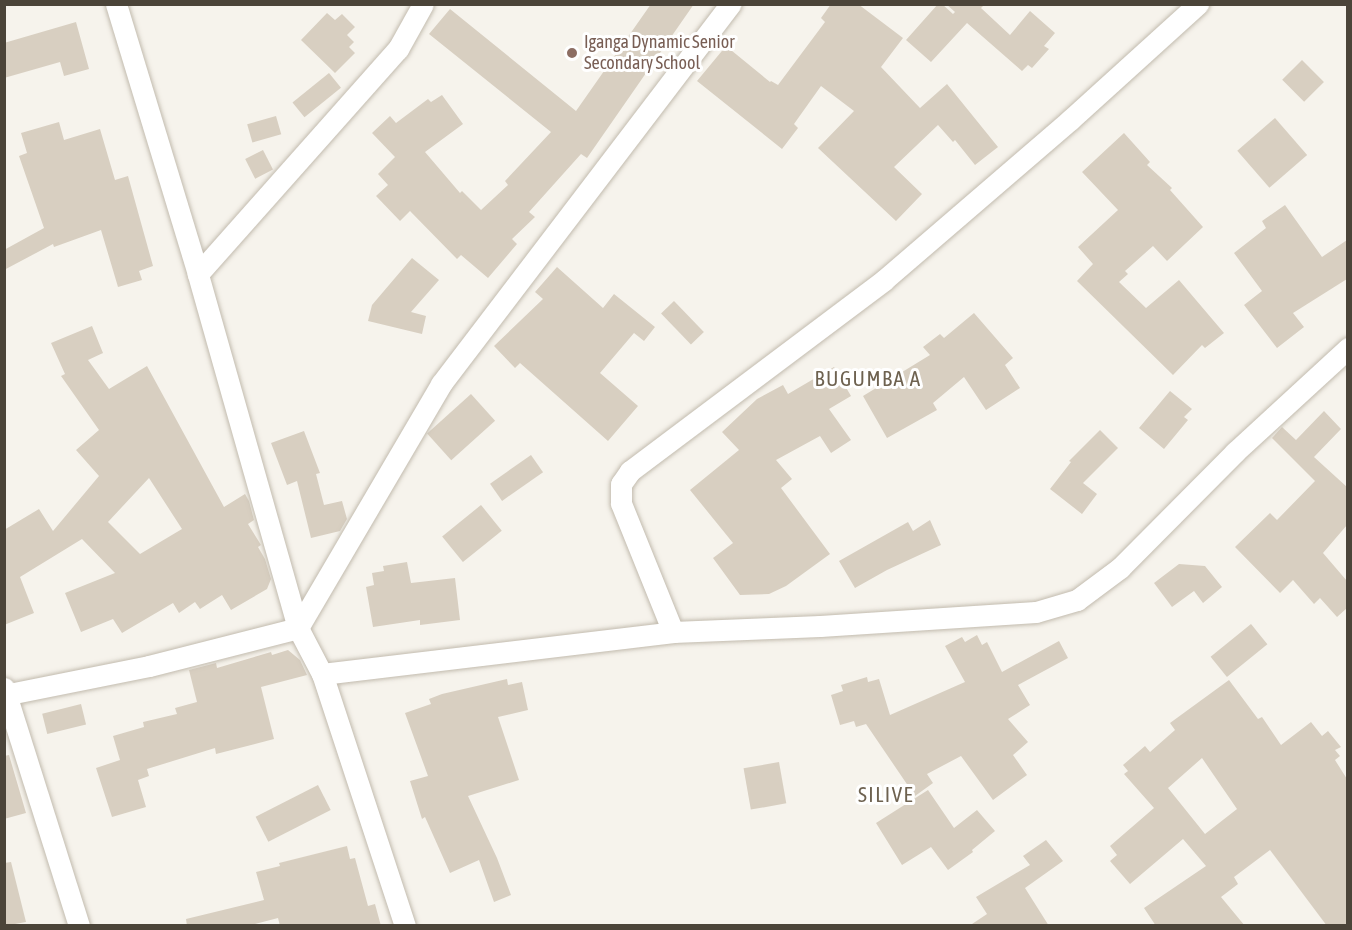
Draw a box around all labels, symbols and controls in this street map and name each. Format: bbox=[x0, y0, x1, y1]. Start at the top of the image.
place label: Iganga Dynamic Senior Secondary School bbox=[584, 32, 734, 74]
marker: Iganga Dynamic Senior Secondary School bbox=[565, 46, 579, 60]
district label: BUGUMBA A bbox=[815, 365, 921, 391]
district label: SILIVE bbox=[858, 781, 914, 807]

